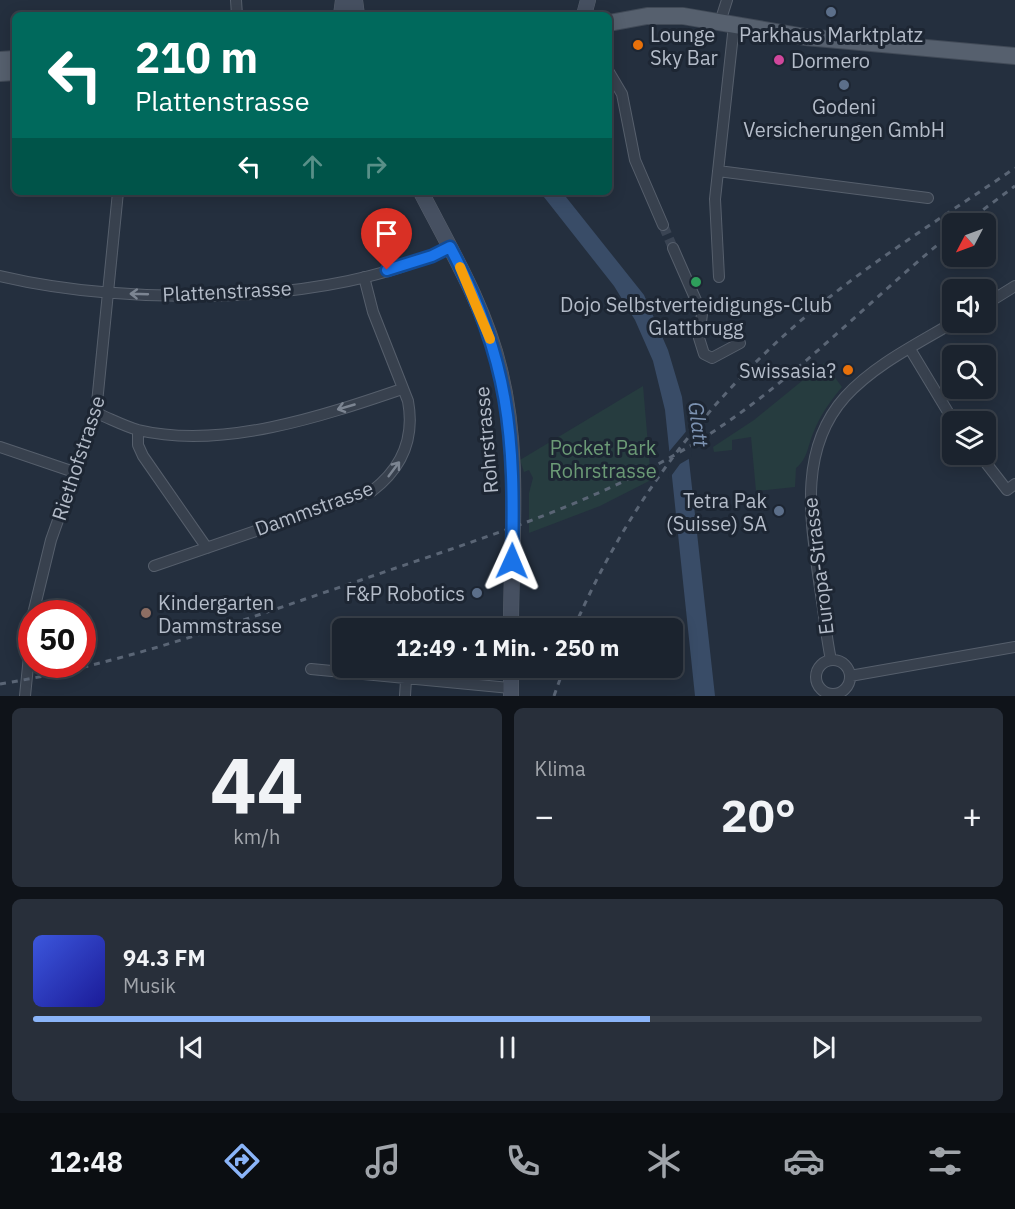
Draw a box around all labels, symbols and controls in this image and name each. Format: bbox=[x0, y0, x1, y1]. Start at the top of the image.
marker: Parkhaus Marktplatz bbox=[824, 5, 838, 19]
place label: Lounge Sky Bar bbox=[650, 21, 718, 71]
place label: Parkhaus Marktplatz bbox=[739, 21, 923, 48]
text: 210 m bbox=[135, 30, 258, 85]
icon: left bbox=[36, 36, 114, 114]
marker: Lounge Sky Bar bbox=[631, 38, 645, 52]
place label: Dormero bbox=[791, 47, 870, 74]
marker: Dormero bbox=[772, 53, 786, 67]
marker: Godeni Versicherungen GmbH bbox=[837, 78, 851, 92]
text: Plattenstrasse bbox=[135, 83, 310, 118]
place label: Godeni Versicherungen GmbH bbox=[743, 93, 945, 143]
icon: left bbox=[233, 150, 266, 183]
icon: ahead bbox=[296, 150, 329, 183]
icon: right bbox=[359, 150, 392, 183]
pin bbox=[361, 208, 412, 270]
north arrow bbox=[942, 213, 996, 267]
map controls bbox=[942, 213, 996, 465]
icon: arrive bbox=[370, 217, 403, 250]
street label: Plattenstrasse bbox=[162, 274, 292, 308]
marker: Dojo Selbstverteidigungs-Club Glattbrugg bbox=[689, 275, 703, 289]
button: sound bbox=[942, 279, 996, 333]
one-way arrow bbox=[130, 288, 150, 300]
place label: Dojo Selbstverteidigungs-Club Glattbrugg bbox=[560, 291, 832, 341]
button: search bbox=[942, 345, 996, 399]
place label: Swissasia? bbox=[739, 357, 836, 384]
marker: Swissasia? bbox=[841, 363, 855, 377]
street label: Rohrstrasse bbox=[468, 385, 504, 495]
street label: Riethofstrasse bbox=[45, 392, 111, 524]
water label: Glatt bbox=[682, 400, 716, 449]
one-way arrow bbox=[337, 402, 356, 413]
button: layers bbox=[942, 411, 996, 465]
park label: Pocket Park Rohrstrasse bbox=[549, 434, 657, 484]
one-way arrow bbox=[387, 462, 400, 478]
street label: Dammstrasse bbox=[251, 474, 377, 542]
place label: Tetra Pak (Suisse) SA bbox=[666, 487, 767, 537]
street label: Europa-Strasse bbox=[796, 496, 840, 636]
marker: Tetra Pak (Suisse) SA bbox=[772, 504, 786, 518]
position arrow bbox=[480, 529, 544, 593]
place label: F&P Robotics bbox=[345, 580, 465, 607]
marker: F&P Robotics bbox=[470, 586, 484, 600]
place label: Kindergarten Dammstrasse bbox=[158, 589, 282, 639]
speed limit sign: 50 bbox=[18, 600, 96, 678]
marker: Kindergarten Dammstrasse bbox=[139, 606, 153, 620]
text: 12:49 · 1 Min. · 250 m bbox=[396, 633, 619, 662]
text: 44 bbox=[210, 733, 304, 834]
text: Klima bbox=[535, 755, 586, 782]
text: 20° bbox=[721, 786, 796, 844]
text: − bbox=[535, 794, 554, 837]
text: + bbox=[962, 794, 982, 837]
text: km/h bbox=[233, 823, 280, 850]
text: 94.3 FM bbox=[123, 943, 206, 972]
text: Musik bbox=[123, 972, 176, 999]
icon: previous bbox=[175, 1031, 208, 1064]
icon: pause bbox=[491, 1031, 524, 1064]
icon: next bbox=[807, 1031, 840, 1064]
icon: directions bbox=[221, 1140, 263, 1182]
icon: music bbox=[362, 1140, 404, 1182]
icon: phone bbox=[502, 1140, 544, 1182]
icon: climate bbox=[643, 1140, 685, 1182]
icon: car bbox=[783, 1140, 825, 1182]
icon: filters bbox=[924, 1140, 966, 1182]
text: 12:48 bbox=[49, 1144, 123, 1179]

